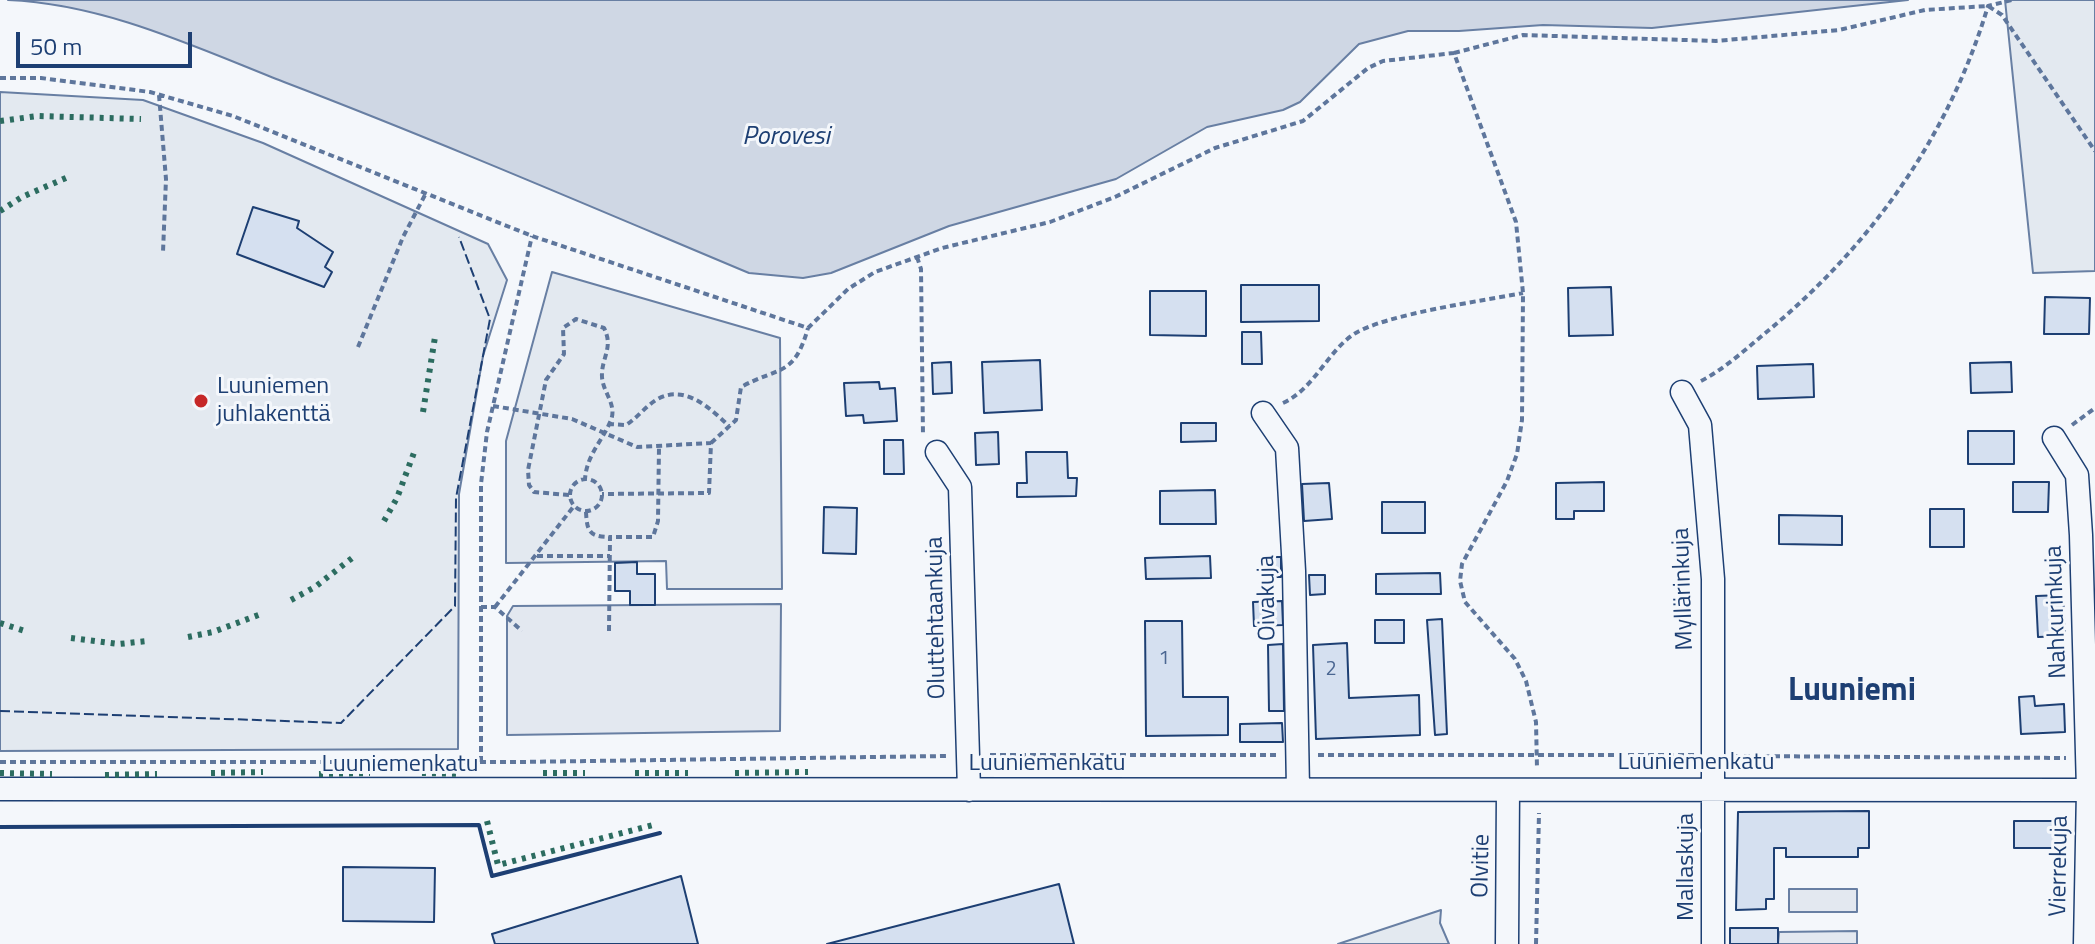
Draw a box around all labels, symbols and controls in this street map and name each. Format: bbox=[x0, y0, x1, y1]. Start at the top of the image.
scale bar bbox=[20, 16, 196, 66]
text: 50 m bbox=[30, 28, 82, 64]
water label: Porovesi bbox=[742, 122, 830, 154]
place label: Luuniemen juhlakenttä bbox=[217, 373, 330, 429]
marker: Luuniemen juhlakenttä bbox=[192, 392, 210, 410]
street label: Myllärinkuja bbox=[1667, 527, 1701, 651]
street label: Oluttehtaankuja bbox=[921, 536, 953, 700]
street label: Nahkurinkuja bbox=[2040, 545, 2074, 679]
street label: Oivakuja bbox=[1253, 555, 1283, 641]
house number: 1 bbox=[1158, 647, 1170, 671]
house number: 2 bbox=[1325, 658, 1337, 682]
district label: Luuniemi bbox=[1788, 673, 1916, 711]
street label: Luuniemenkatu bbox=[1618, 749, 1774, 777]
street label: Luuniemenkatu bbox=[969, 750, 1125, 778]
street label: Luuniemenkatu bbox=[322, 751, 478, 779]
street label: Mallaskuja bbox=[1673, 813, 1701, 921]
street label: Vierrekuja bbox=[2045, 815, 2075, 917]
street label: Olvitie bbox=[1467, 834, 1497, 898]

